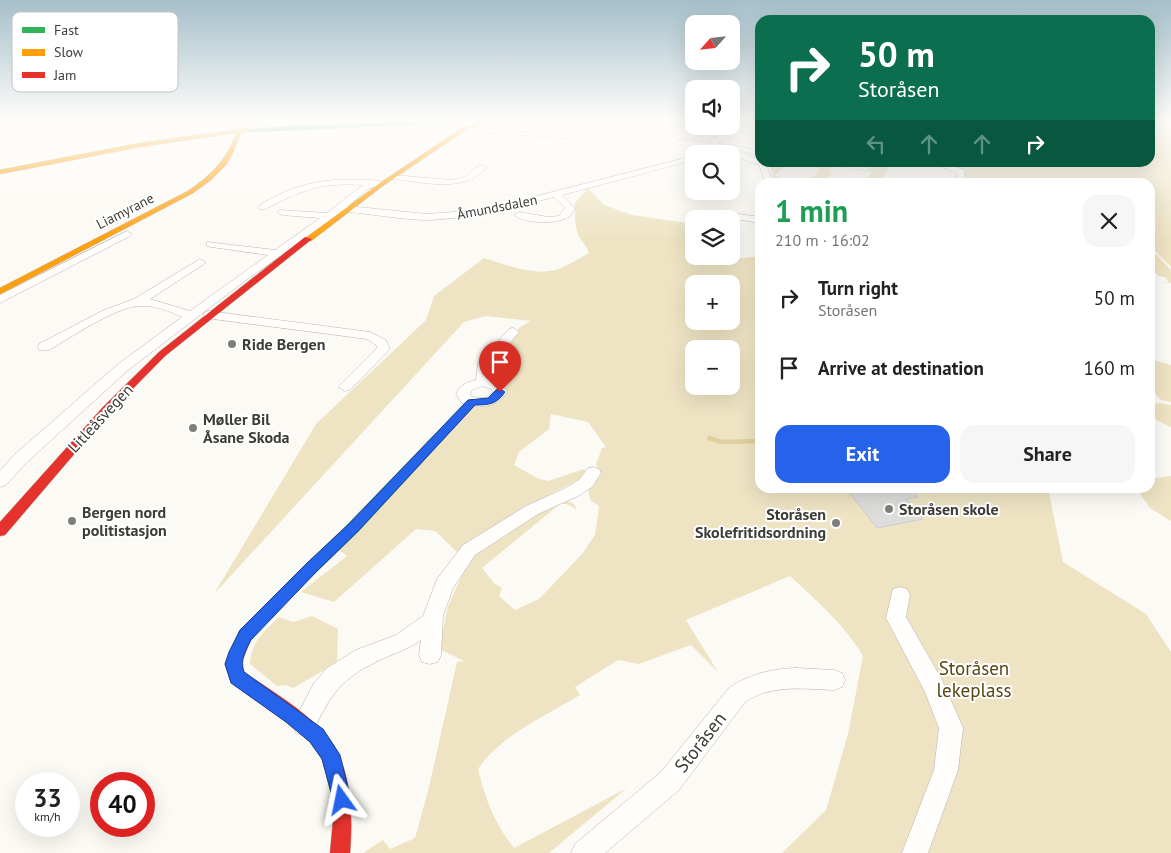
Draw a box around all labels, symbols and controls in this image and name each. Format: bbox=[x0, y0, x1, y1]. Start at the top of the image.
legend bbox=[12, 12, 178, 92]
north arrow bbox=[685, 15, 740, 70]
map controls bbox=[685, 15, 740, 395]
text: Fast bbox=[54, 21, 79, 39]
text: 50 m bbox=[858, 31, 935, 77]
icon: right bbox=[775, 35, 840, 100]
text: Slow bbox=[54, 43, 84, 61]
text: Jam bbox=[53, 66, 76, 84]
text: Storåsen bbox=[858, 75, 940, 103]
button: sound bbox=[685, 80, 740, 135]
icon: left bbox=[862, 130, 890, 158]
icon: ahead bbox=[915, 130, 943, 158]
icon: ahead bbox=[968, 130, 996, 158]
icon: right bbox=[1021, 130, 1049, 158]
button: search bbox=[685, 145, 740, 200]
street label: Liamyrane bbox=[93, 189, 157, 233]
street label: Åmundsdalen bbox=[455, 190, 539, 224]
text: 1 min bbox=[775, 191, 848, 230]
button: close bbox=[1083, 195, 1135, 247]
button: layers bbox=[685, 210, 740, 265]
text: 210 m · 16:02 bbox=[775, 230, 870, 250]
button: + bbox=[685, 275, 740, 330]
text: Turn right bbox=[818, 276, 898, 300]
icon: right bbox=[775, 284, 803, 312]
text: 50 m bbox=[1094, 286, 1135, 310]
text: Storåsen bbox=[818, 300, 877, 320]
place label: Ride Bergen bbox=[242, 334, 325, 354]
marker: Ride Bergen bbox=[226, 338, 238, 350]
button: − bbox=[685, 340, 740, 395]
pin bbox=[479, 341, 521, 392]
icon: arrive bbox=[486, 348, 514, 376]
icon: arrive bbox=[775, 354, 803, 382]
text: Arrive at destination bbox=[818, 356, 984, 380]
text: 160 m bbox=[1083, 356, 1135, 380]
street label: Litleåsvegen bbox=[63, 380, 137, 456]
place label: Møller Bil Åsane Skoda bbox=[203, 409, 290, 447]
marker: Møller Bil Åsane Skoda bbox=[187, 422, 199, 434]
button: Exit bbox=[775, 425, 950, 483]
button: Share bbox=[960, 425, 1135, 483]
place label: Storåsen skole bbox=[899, 499, 999, 519]
place label: Bergen nord politistasjon bbox=[82, 502, 167, 540]
marker: Storåsen skole bbox=[883, 503, 895, 515]
place label: Storåsen Skolefritidsordning bbox=[695, 504, 826, 542]
marker: Bergen nord politistasjon bbox=[66, 515, 78, 527]
marker: Storåsen Skolefritidsordning bbox=[830, 517, 842, 529]
park label: Storåsen lekeplass bbox=[937, 656, 1011, 702]
street label: Storåsen bbox=[669, 707, 731, 777]
speed limit sign: 40 bbox=[90, 772, 155, 837]
position arrow bbox=[315, 773, 367, 825]
text: 33 bbox=[33, 782, 62, 814]
text: km/h bbox=[34, 809, 61, 824]

